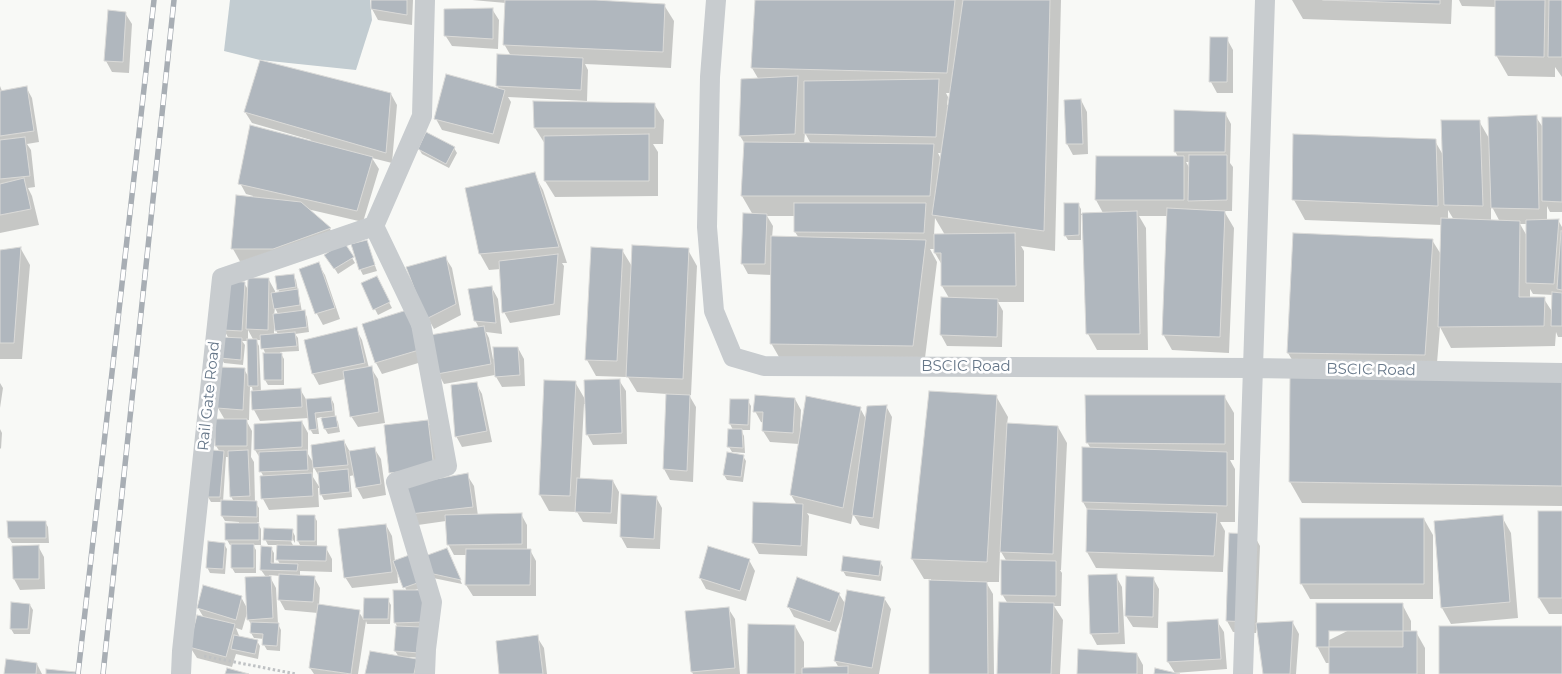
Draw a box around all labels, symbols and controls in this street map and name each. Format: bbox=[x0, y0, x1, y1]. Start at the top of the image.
street label: Rail Gate Road bbox=[194, 340, 224, 452]
street label: BSCIC Road bbox=[921, 358, 1011, 376]
street label: BSCIC Road bbox=[1326, 360, 1416, 380]

